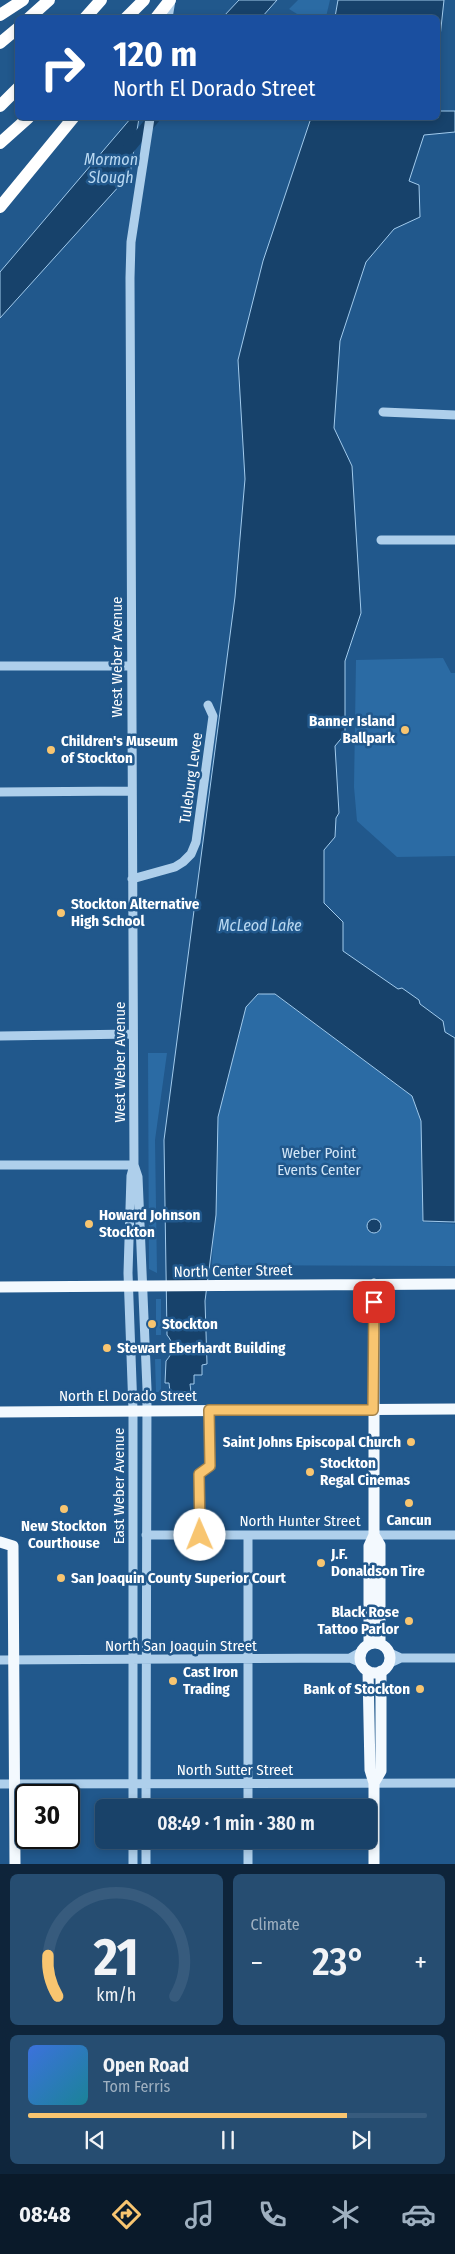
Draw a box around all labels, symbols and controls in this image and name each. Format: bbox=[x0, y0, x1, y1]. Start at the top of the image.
text: 120 m bbox=[113, 33, 197, 75]
icon: right bbox=[30, 35, 95, 100]
text: North El Dorado Street bbox=[113, 75, 315, 102]
water label: Mormon Slough bbox=[84, 150, 138, 187]
street label: West Weber Avenue bbox=[108, 596, 126, 718]
place label: Banner Island Ballpark bbox=[309, 712, 395, 747]
marker: Banner Island Ballpark bbox=[399, 724, 411, 736]
street label: Tuleburg Levee bbox=[176, 731, 206, 825]
place label: Children's Museum of Stockton bbox=[61, 732, 178, 767]
marker: Children's Museum of Stockton bbox=[45, 744, 57, 756]
place label: Stockton Alternative High School bbox=[71, 895, 200, 930]
marker: Stockton Alternative High School bbox=[55, 907, 67, 919]
water label: McLeod Lake bbox=[218, 916, 302, 935]
street label: West Weber Avenue bbox=[111, 1001, 129, 1123]
park label: Weber Point Events Center bbox=[277, 1144, 361, 1179]
place label: Howard Johnson Stockton bbox=[99, 1206, 201, 1241]
marker: Howard Johnson Stockton bbox=[83, 1218, 95, 1230]
street label: North Center Street bbox=[173, 1261, 293, 1281]
pin bbox=[353, 1281, 395, 1323]
icon: arrive bbox=[360, 1288, 388, 1316]
place label: Stockton bbox=[162, 1315, 218, 1333]
marker: Stockton bbox=[146, 1318, 158, 1330]
place label: Stewart Eberhardt Building bbox=[117, 1339, 286, 1357]
marker: Stewart Eberhardt Building bbox=[101, 1342, 113, 1354]
street label: North El Dorado Street bbox=[59, 1387, 197, 1405]
street label: East Weber Avenue bbox=[110, 1428, 128, 1544]
place label: Saint Johns Episcopal Church bbox=[223, 1433, 401, 1451]
marker: Saint Johns Episcopal Church bbox=[405, 1436, 417, 1448]
place label: Stockton Regal Cinemas bbox=[320, 1454, 410, 1489]
marker: Stockton Regal Cinemas bbox=[304, 1466, 316, 1478]
marker: Cancun bbox=[403, 1497, 415, 1509]
marker: New Stockton Courthouse bbox=[58, 1503, 70, 1515]
position arrow bbox=[173, 1508, 225, 1560]
place label: Cancun bbox=[386, 1511, 432, 1529]
street label: North Hunter Street bbox=[239, 1512, 361, 1530]
place label: New Stockton Courthouse bbox=[21, 1517, 107, 1552]
place label: J.F. Donaldson Tire bbox=[330, 1545, 425, 1580]
marker: J.F. Donaldson Tire bbox=[315, 1557, 327, 1569]
place label: San Joaquin County Superior Court bbox=[71, 1569, 287, 1587]
marker: San Joaquin County Superior Court bbox=[55, 1572, 67, 1584]
place label: Black Rose Tattoo Parlor bbox=[318, 1603, 400, 1638]
marker: Black Rose Tattoo Parlor bbox=[403, 1615, 415, 1627]
street label: North San Joaquin Street bbox=[105, 1637, 257, 1655]
place label: Cast Iron Trading bbox=[183, 1663, 238, 1698]
marker: Cast Iron Trading bbox=[167, 1675, 179, 1687]
place label: Bank of Stockton bbox=[304, 1680, 410, 1698]
marker: Bank of Stockton bbox=[414, 1683, 426, 1695]
street label: North Sutter Street bbox=[177, 1761, 293, 1779]
speed limit sign: 30 bbox=[15, 1784, 80, 1849]
text: 08:49 · 1 min · 380 m bbox=[157, 1812, 315, 1835]
text: Climate bbox=[251, 1915, 300, 1934]
text: 21 bbox=[93, 1926, 139, 1989]
text: 23° bbox=[312, 1939, 365, 1985]
text: − bbox=[251, 1946, 263, 1979]
text: + bbox=[414, 1946, 427, 1979]
text: km/h bbox=[96, 1984, 136, 2006]
text: Open Road bbox=[103, 2054, 189, 2077]
text: Tom Ferris bbox=[103, 2077, 170, 2096]
icon: previous bbox=[81, 2126, 109, 2154]
icon: pause bbox=[214, 2126, 242, 2154]
icon: next bbox=[347, 2126, 375, 2154]
icon: directions bbox=[109, 2197, 144, 2232]
icon: music bbox=[182, 2197, 217, 2232]
icon: phone bbox=[255, 2197, 290, 2232]
icon: climate bbox=[328, 2197, 363, 2232]
icon: car bbox=[401, 2197, 436, 2232]
text: 08:48 bbox=[19, 2201, 71, 2228]

